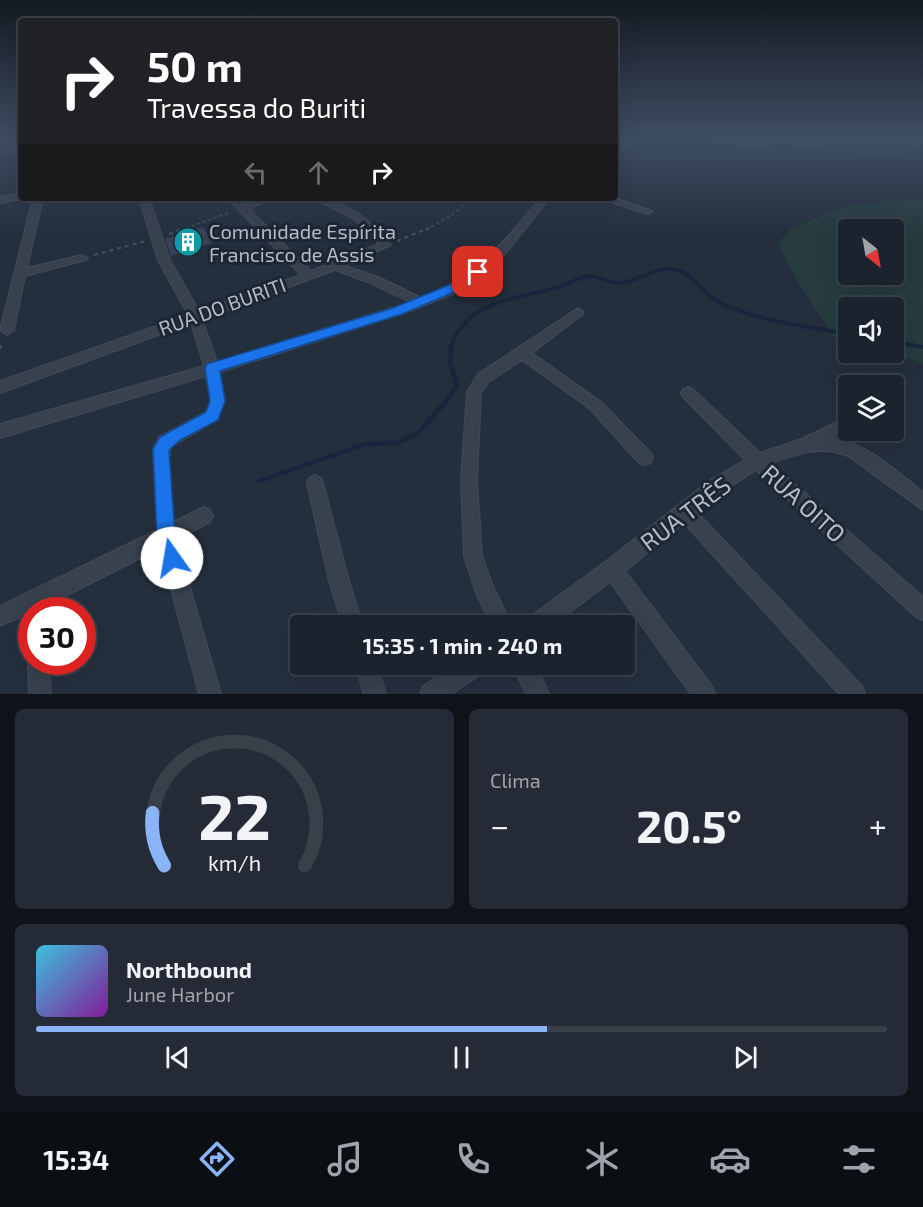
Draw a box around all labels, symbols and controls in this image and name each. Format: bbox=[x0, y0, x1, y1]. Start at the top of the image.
text: 50 m bbox=[147, 40, 243, 90]
icon: right bbox=[48, 42, 126, 120]
text: Travessa do Buriti bbox=[147, 91, 366, 123]
icon: left bbox=[239, 156, 272, 189]
icon: ahead bbox=[302, 156, 335, 189]
icon: right bbox=[365, 156, 398, 189]
place label: Comunidade Espírita Francisco de Assis bbox=[209, 219, 396, 266]
north arrow bbox=[838, 219, 904, 285]
map controls bbox=[838, 219, 904, 441]
building icon: Comunidade Espírita Francisco de Assis bbox=[172, 226, 204, 258]
pin bbox=[452, 246, 503, 297]
icon: arrive bbox=[461, 255, 494, 288]
street label: RUA DO BURITI bbox=[155, 272, 289, 340]
button: sound bbox=[838, 297, 904, 363]
button: layers bbox=[838, 375, 904, 441]
street label: RUA OITO bbox=[756, 458, 852, 548]
street label: RUA TRÊS bbox=[634, 470, 736, 556]
position arrow bbox=[140, 526, 204, 590]
speed limit sign: 30 bbox=[18, 597, 96, 675]
text: 15:35 · 1 min · 240 m bbox=[363, 632, 562, 658]
text: Clima bbox=[490, 768, 541, 792]
text: 22 bbox=[198, 778, 271, 853]
text: 20.5° bbox=[636, 798, 742, 852]
text: − bbox=[490, 805, 509, 845]
text: + bbox=[869, 805, 887, 845]
text: km/h bbox=[208, 850, 261, 875]
text: Northbound bbox=[126, 956, 252, 982]
text: June Harbor bbox=[126, 982, 234, 1006]
icon: previous bbox=[161, 1041, 194, 1074]
icon: pause bbox=[445, 1041, 478, 1074]
icon: next bbox=[729, 1041, 762, 1074]
icon: directions bbox=[196, 1138, 238, 1180]
icon: music bbox=[324, 1138, 366, 1180]
icon: phone bbox=[452, 1138, 494, 1180]
icon: climate bbox=[581, 1138, 623, 1180]
icon: car bbox=[709, 1138, 751, 1180]
icon: filters bbox=[838, 1138, 880, 1180]
text: 15:34 bbox=[43, 1143, 109, 1175]

